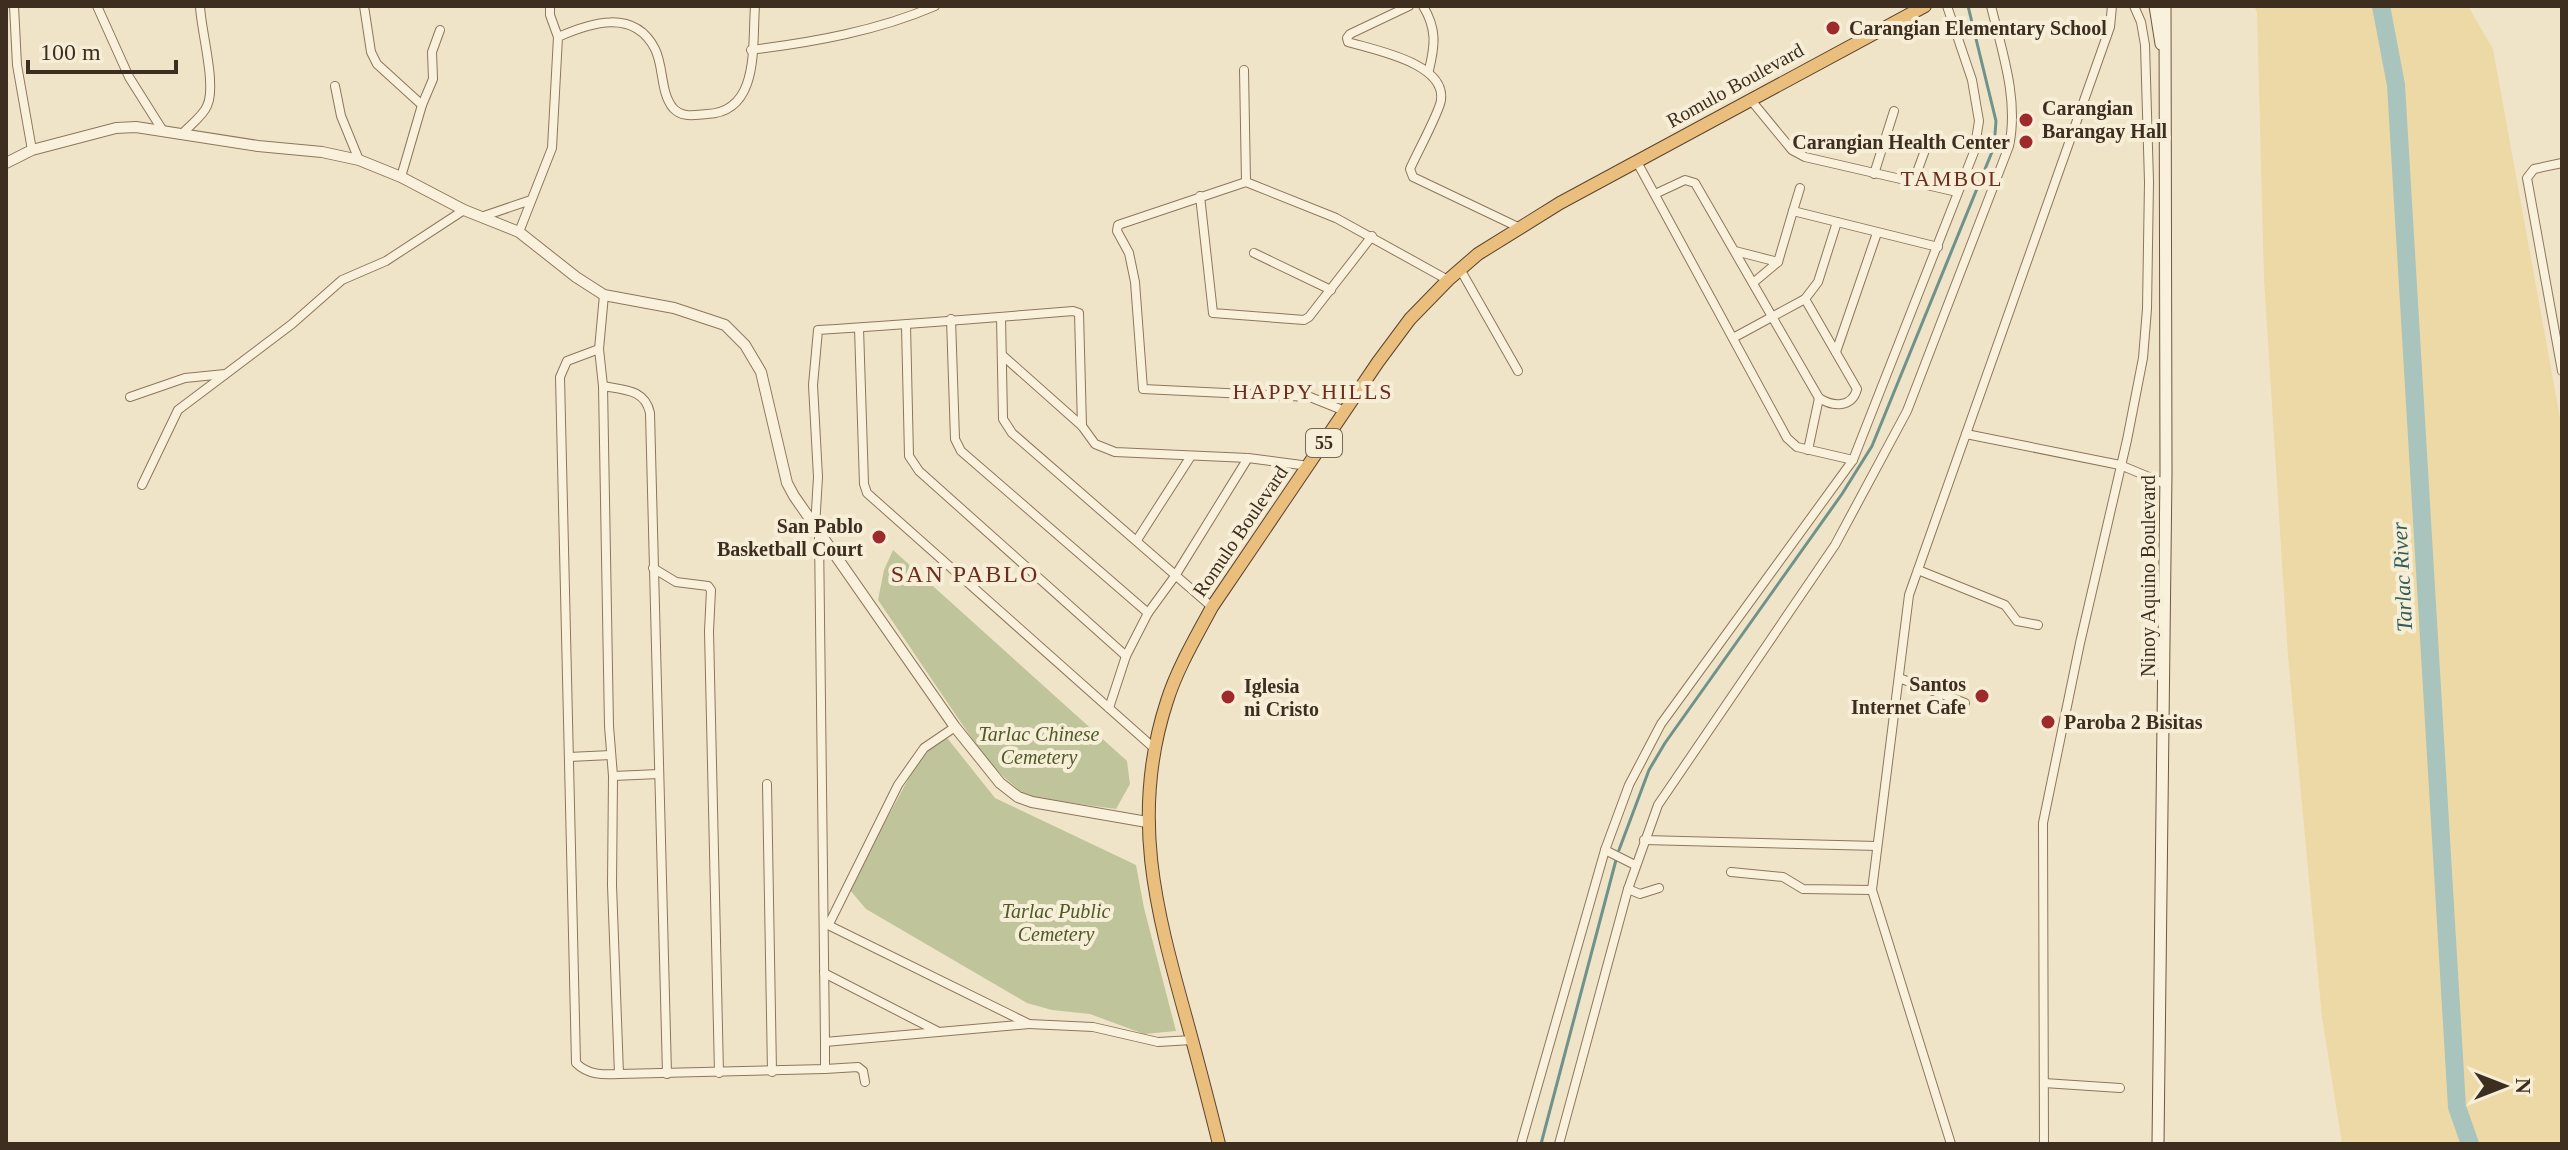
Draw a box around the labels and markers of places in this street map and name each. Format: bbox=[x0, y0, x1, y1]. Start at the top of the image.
place label: Carangian Elementary School bbox=[1849, 17, 2107, 40]
marker: Carangian Elementary School bbox=[1824, 19, 1842, 37]
place label: Carangian Barangay Hall bbox=[2042, 97, 2167, 143]
marker: Carangian Barangay Hall bbox=[2017, 111, 2035, 129]
place label: Carangian Health Center bbox=[1792, 131, 2010, 154]
marker: Carangian Health Center bbox=[2017, 133, 2035, 151]
place label: San Pablo Basketball Court bbox=[717, 515, 863, 560]
marker: San Pablo Basketball Court bbox=[870, 528, 888, 546]
place label: Santos Internet Cafe bbox=[1851, 673, 1966, 718]
place label: Iglesia ni Cristo bbox=[1244, 675, 1319, 720]
marker: Santos Internet Cafe bbox=[1973, 687, 1991, 705]
marker: Iglesia ni Cristo bbox=[1219, 688, 1237, 706]
place label: Paroba 2 Bisitas bbox=[2064, 711, 2203, 733]
marker: Paroba 2 Bisitas bbox=[2039, 713, 2057, 731]

